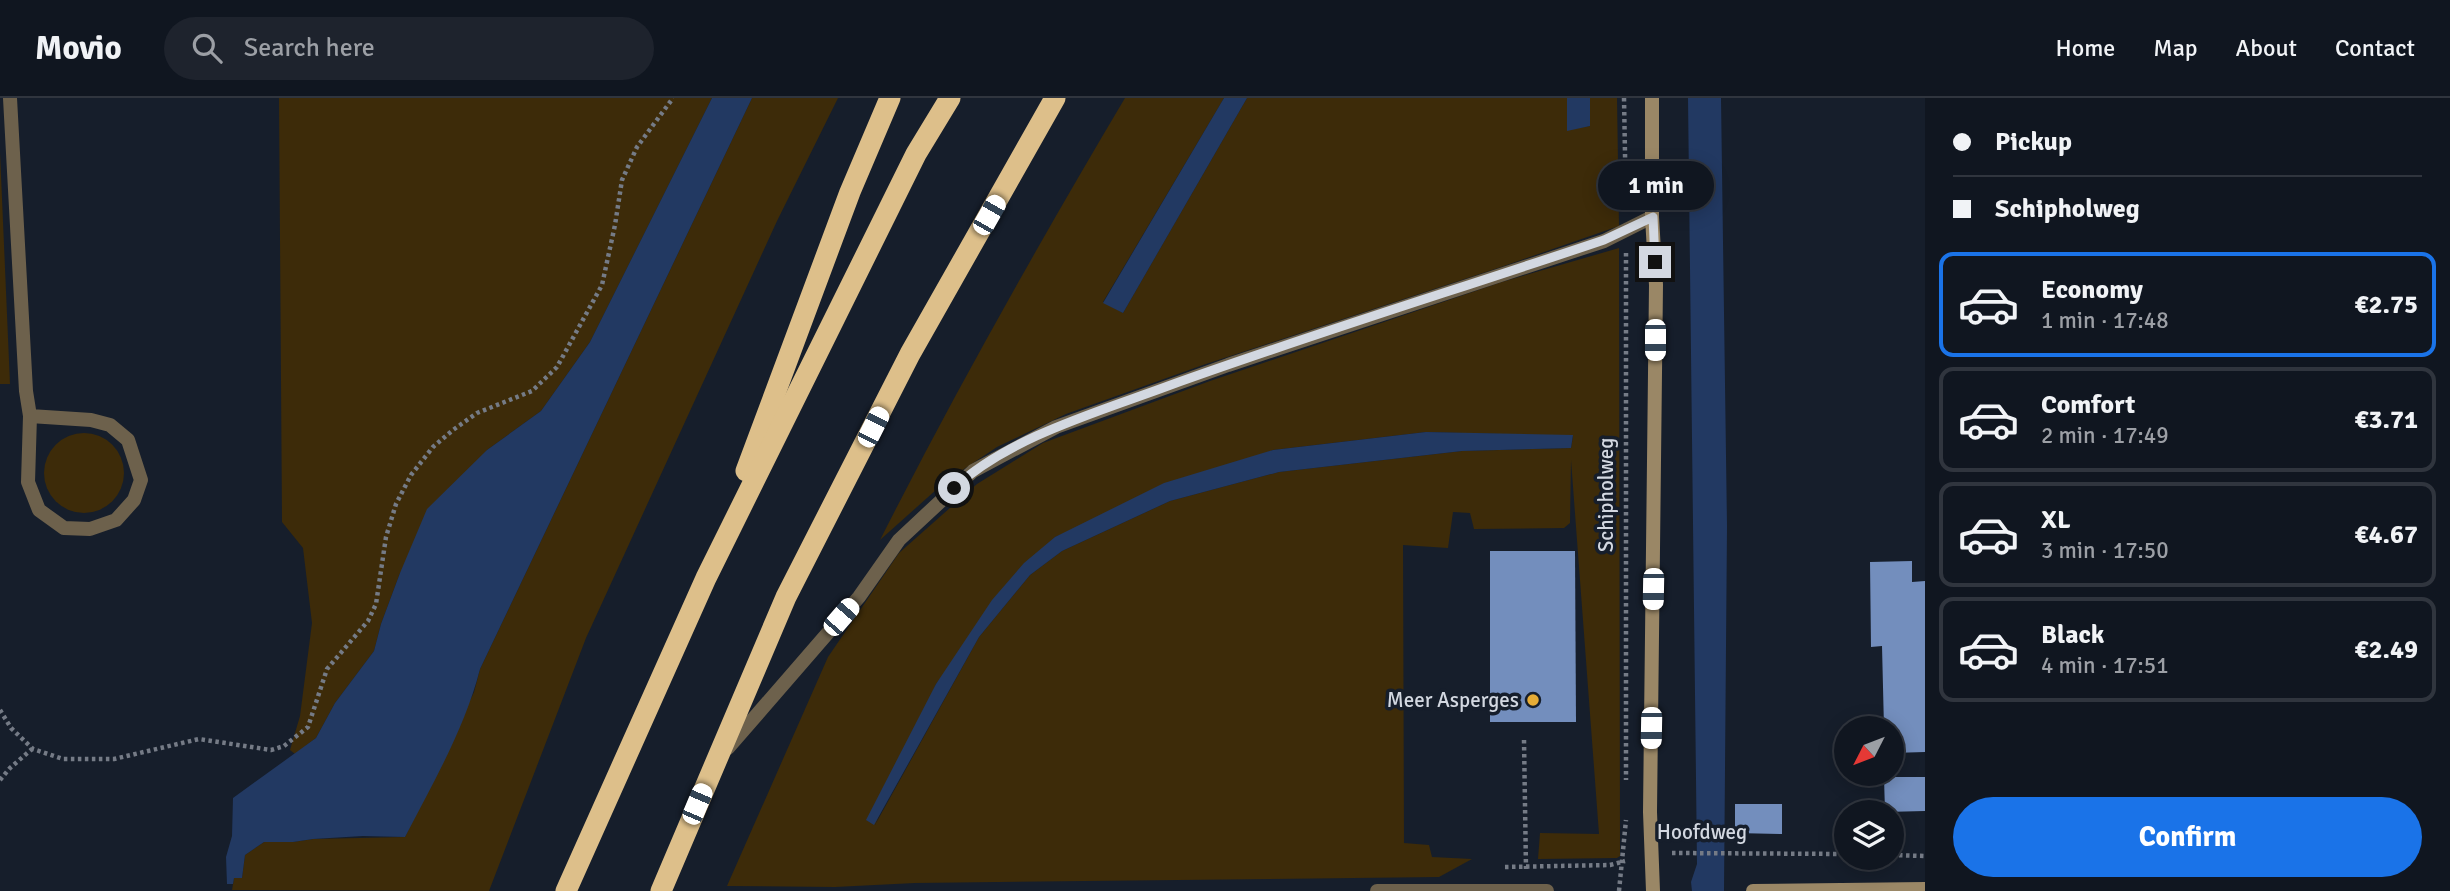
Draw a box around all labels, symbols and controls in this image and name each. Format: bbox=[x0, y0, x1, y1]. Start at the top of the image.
search box bbox=[164, 17, 654, 80]
text: Movio bbox=[35, 28, 122, 69]
icon: search bbox=[188, 29, 226, 67]
text: Search here bbox=[244, 32, 375, 64]
text: Home bbox=[2055, 33, 2115, 63]
text: Map bbox=[2153, 33, 2198, 63]
text: About bbox=[2236, 33, 2297, 63]
text: Contact bbox=[2335, 33, 2415, 63]
text: Pickup bbox=[1995, 126, 2072, 158]
callout: 1 min bbox=[1597, 160, 1713, 209]
text: 1 min bbox=[1628, 171, 1684, 200]
car bbox=[970, 192, 1009, 238]
text: Schipholweg bbox=[1995, 193, 2140, 225]
route end bbox=[1639, 246, 1671, 278]
icon: car bbox=[1957, 273, 2020, 336]
text: Economy bbox=[2041, 274, 2143, 306]
text: €2.75 bbox=[2354, 289, 2418, 321]
text: 1 min · 17:48 bbox=[2041, 306, 2169, 335]
car bbox=[1645, 319, 1666, 361]
icon: car bbox=[1957, 388, 2020, 451]
text: Comfort bbox=[2041, 389, 2135, 421]
car bbox=[855, 404, 892, 450]
text: €3.71 bbox=[2354, 404, 2418, 436]
text: 2 min · 17:49 bbox=[2041, 421, 2169, 450]
street label: Schipholweg bbox=[1593, 438, 1619, 552]
route start bbox=[938, 472, 970, 504]
icon: car bbox=[1957, 503, 2020, 566]
text: XL bbox=[2041, 504, 2071, 536]
text: €4.67 bbox=[2354, 519, 2418, 551]
text: 3 min · 17:50 bbox=[2041, 536, 2169, 565]
car bbox=[1643, 568, 1664, 610]
car bbox=[820, 594, 863, 640]
icon: car bbox=[1957, 618, 2020, 681]
text: Black bbox=[2041, 619, 2104, 651]
text: €2.49 bbox=[2354, 634, 2418, 666]
text: 4 min · 17:51 bbox=[2041, 651, 2169, 680]
place label: Meer Asperges bbox=[1387, 687, 1519, 713]
marker: Meer Asperges bbox=[1525, 692, 1541, 708]
car bbox=[1641, 707, 1662, 749]
north arrow bbox=[1834, 716, 1904, 786]
map controls bbox=[1834, 716, 1904, 870]
car bbox=[680, 781, 715, 827]
button: Confirm bbox=[1953, 797, 2422, 877]
button: layers bbox=[1834, 800, 1904, 870]
street label: Hoofdweg bbox=[1657, 819, 1747, 845]

